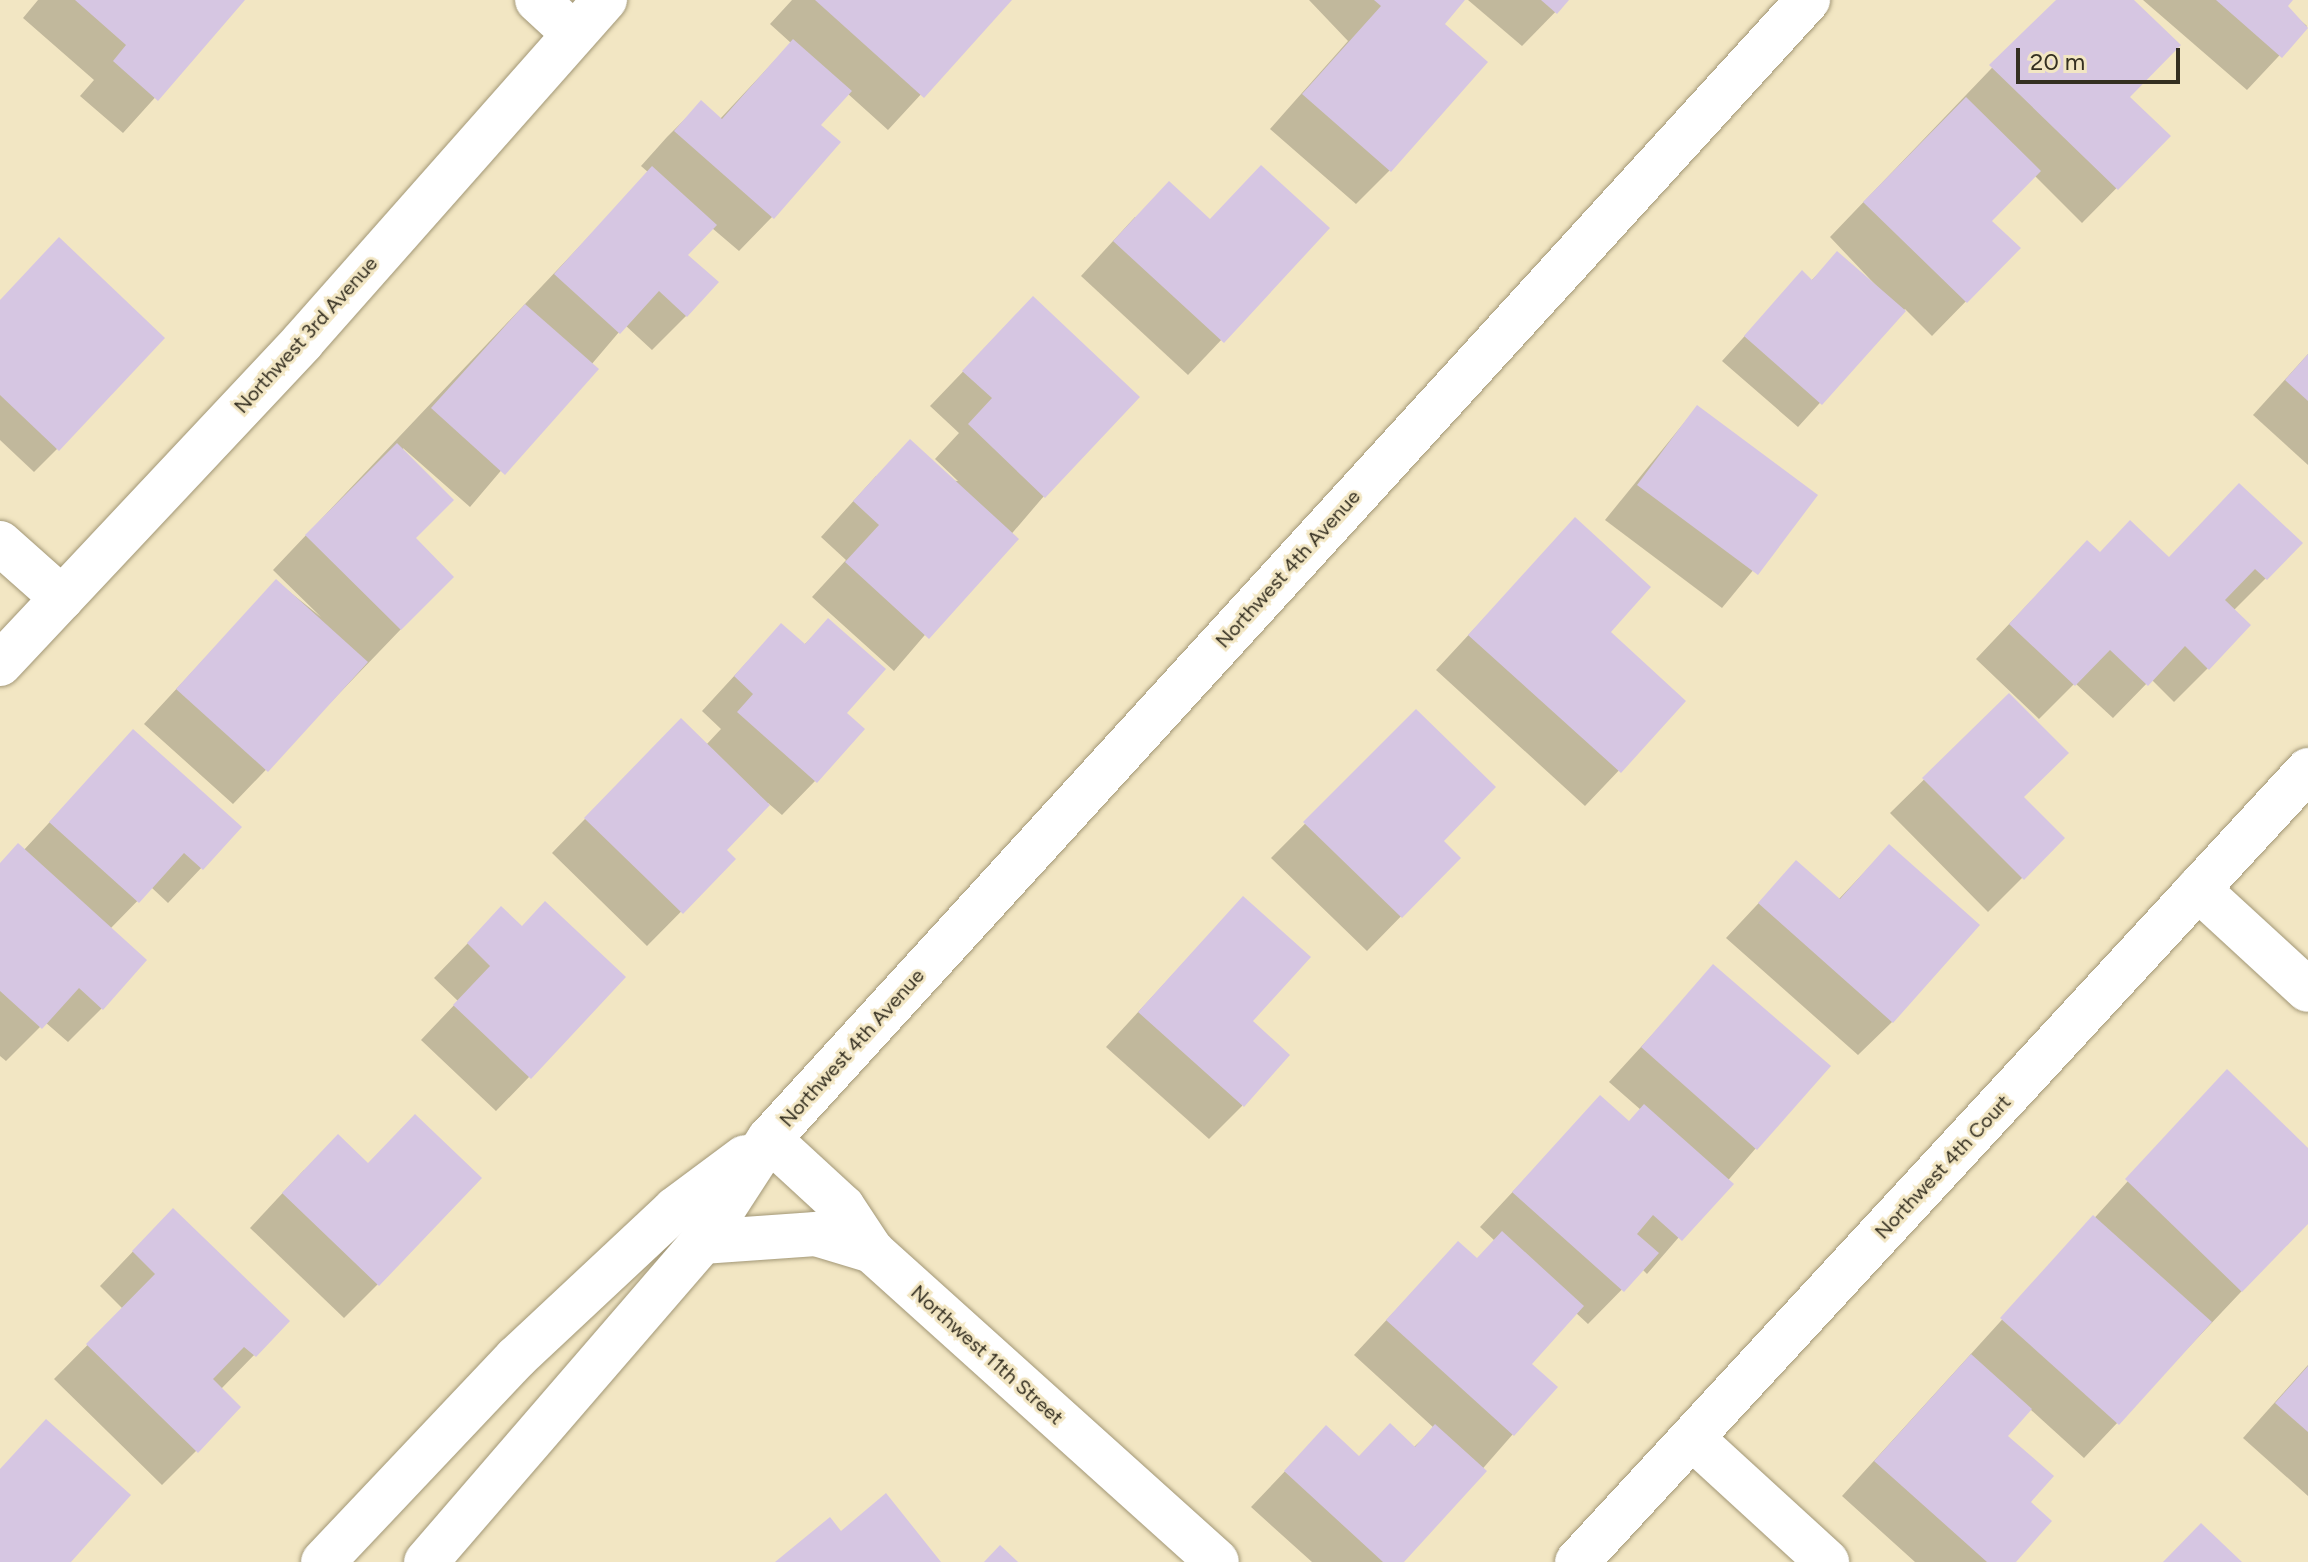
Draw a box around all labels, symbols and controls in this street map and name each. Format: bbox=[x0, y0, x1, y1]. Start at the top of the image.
scale bar bbox=[2020, 32, 2184, 82]
text: 20 m bbox=[2030, 47, 2085, 76]
street label: Northwest 3rd Avenue bbox=[229, 252, 383, 418]
street label: Northwest 4th Avenue bbox=[1211, 485, 1365, 653]
street label: Northwest 4th Avenue bbox=[775, 964, 929, 1132]
street label: Northwest 4th Court bbox=[1870, 1090, 2016, 1244]
street label: Northwest 11th Street bbox=[906, 1280, 1068, 1430]

